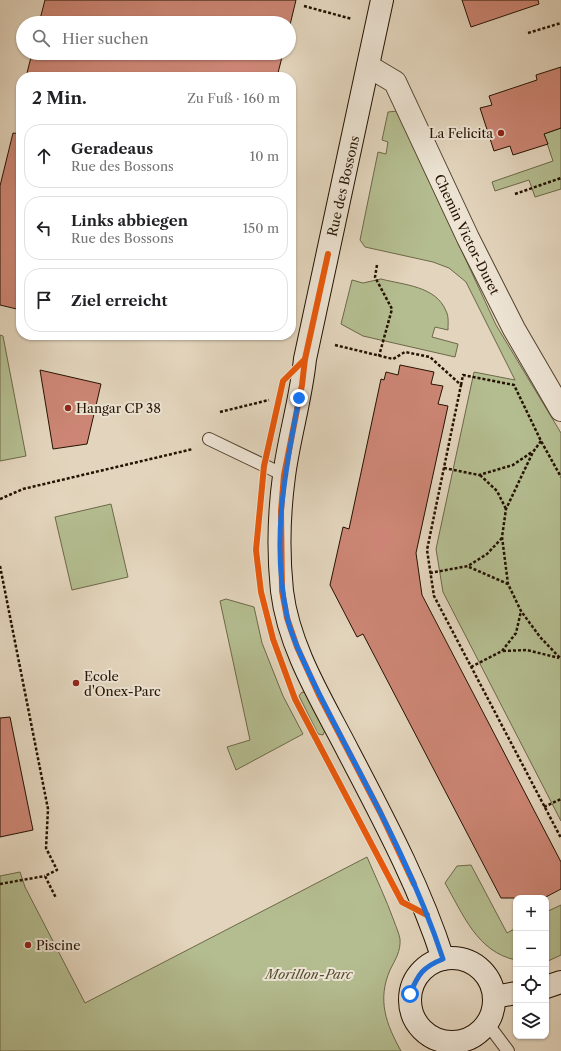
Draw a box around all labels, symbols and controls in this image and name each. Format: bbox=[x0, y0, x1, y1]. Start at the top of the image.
search box bbox=[16, 16, 296, 60]
icon: search bbox=[30, 27, 52, 49]
text: Hier suchen bbox=[62, 29, 149, 48]
text: 2 Min. bbox=[32, 88, 87, 108]
text: Zu Fuß · 160 m bbox=[187, 90, 280, 106]
place label: La Felicita bbox=[429, 125, 493, 141]
marker: La Felicita bbox=[496, 128, 506, 138]
street label: Rue des Bossons bbox=[324, 134, 362, 238]
text: Geradeaus bbox=[71, 139, 153, 158]
icon: ahead bbox=[33, 145, 55, 167]
text: 10 m bbox=[250, 148, 279, 164]
text: Rue des Bossons bbox=[71, 158, 174, 174]
street label: Chemin Victor-Duret bbox=[431, 172, 503, 298]
text: Links abbiegen bbox=[71, 211, 188, 230]
icon: left bbox=[33, 217, 55, 239]
text: 150 m bbox=[243, 220, 279, 236]
text: Rue des Bossons bbox=[71, 230, 174, 246]
icon: arrive bbox=[33, 289, 55, 311]
text: Ziel erreicht bbox=[71, 291, 167, 310]
route end bbox=[290, 389, 308, 407]
place label: Hangar CP 38 bbox=[76, 400, 161, 416]
marker: Hangar CP 38 bbox=[63, 403, 73, 413]
place label: Ecole d'Onex-Parc bbox=[84, 668, 161, 699]
marker: Ecole d'Onex-Parc bbox=[71, 678, 81, 688]
map controls bbox=[513, 895, 549, 1039]
button: + bbox=[513, 895, 549, 931]
button: − bbox=[513, 931, 549, 967]
place label: Piscine bbox=[36, 937, 80, 953]
marker: Piscine bbox=[23, 940, 33, 950]
park label: Morillon-Parc bbox=[264, 966, 353, 982]
button: locate bbox=[513, 967, 549, 1003]
route start bbox=[401, 985, 419, 1003]
button: layers bbox=[513, 1003, 549, 1039]

